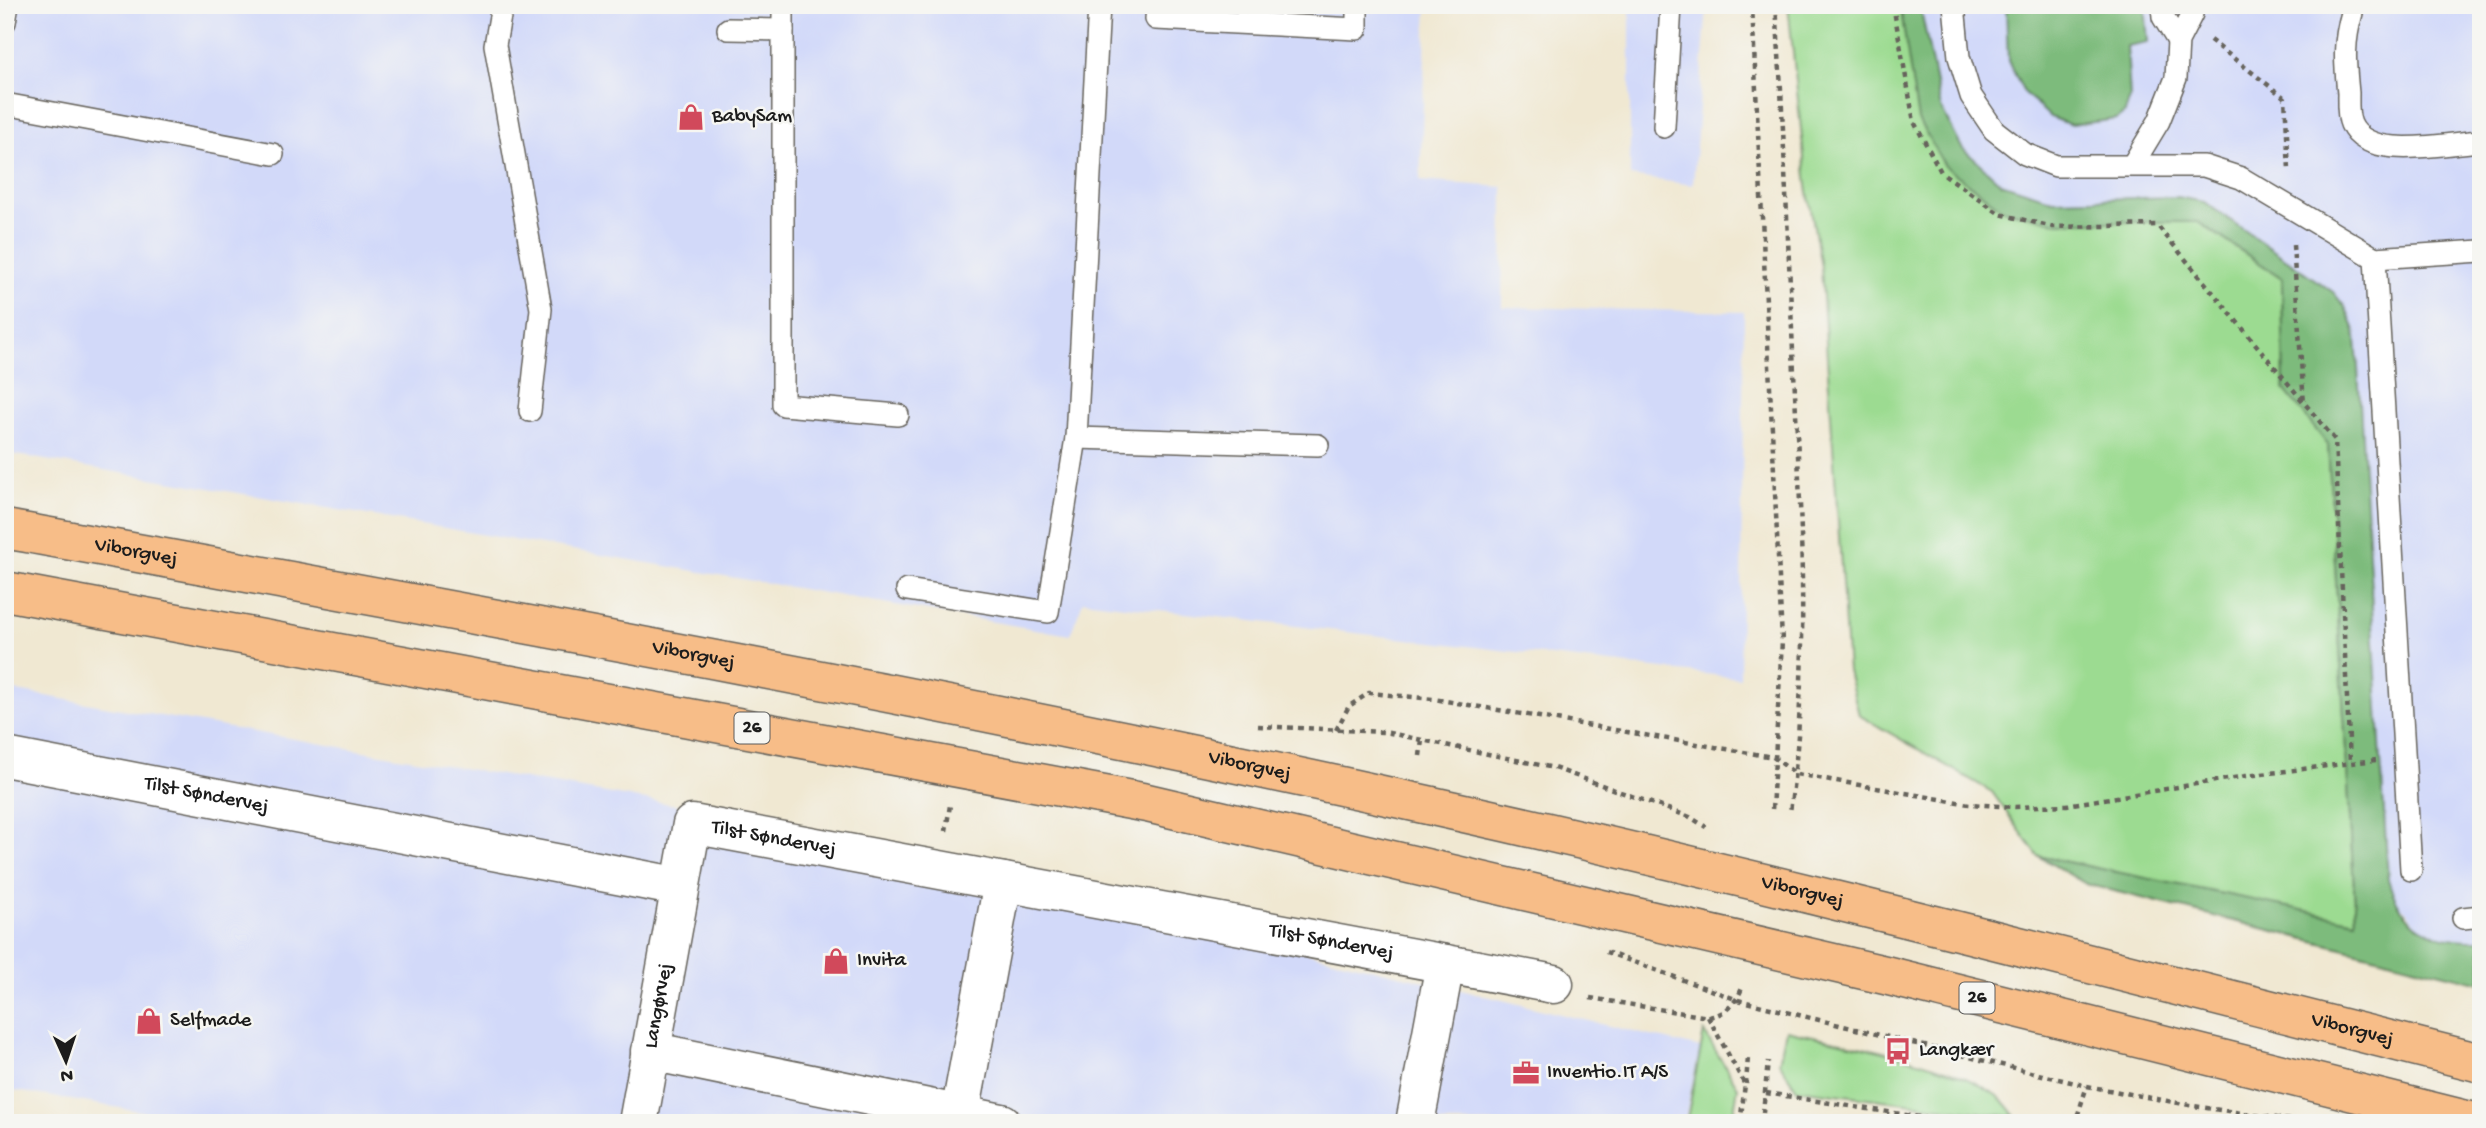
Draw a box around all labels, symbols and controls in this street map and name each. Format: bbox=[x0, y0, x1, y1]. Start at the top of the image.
shop icon: BabySam bbox=[676, 102, 706, 132]
place label: BabySam bbox=[711, 105, 792, 130]
street label: Viborgvej bbox=[91, 533, 179, 573]
street label: Viborgvej bbox=[649, 635, 737, 676]
road number: 26 bbox=[734, 712, 770, 744]
street label: Viborgvej bbox=[1205, 745, 1293, 787]
street label: Tilst Søndervej bbox=[141, 771, 271, 820]
street label: Tilst Søndervej bbox=[709, 815, 838, 863]
street label: Viborgvej bbox=[1758, 870, 1846, 915]
street label: Tilst Søndervej bbox=[1266, 919, 1395, 966]
shop icon: Invita bbox=[821, 946, 851, 976]
place label: Invita bbox=[857, 949, 907, 974]
street label: Langørvej bbox=[639, 961, 679, 1050]
road number: 26 bbox=[1960, 982, 1994, 1014]
shop icon: Selfmade bbox=[134, 1006, 164, 1036]
street label: Viborgvej bbox=[2308, 1008, 2396, 1053]
place label: Selfmade bbox=[170, 1009, 253, 1034]
north arrow bbox=[32, 1026, 102, 1096]
bus stop icon: Langkær bbox=[1883, 1036, 1913, 1066]
place label: Langkær bbox=[1919, 1039, 1995, 1064]
office icon: Inventio.IT A/S bbox=[1511, 1058, 1541, 1088]
place label: Inventio.IT A/S bbox=[1547, 1061, 1668, 1086]
text: N bbox=[60, 1063, 74, 1086]

